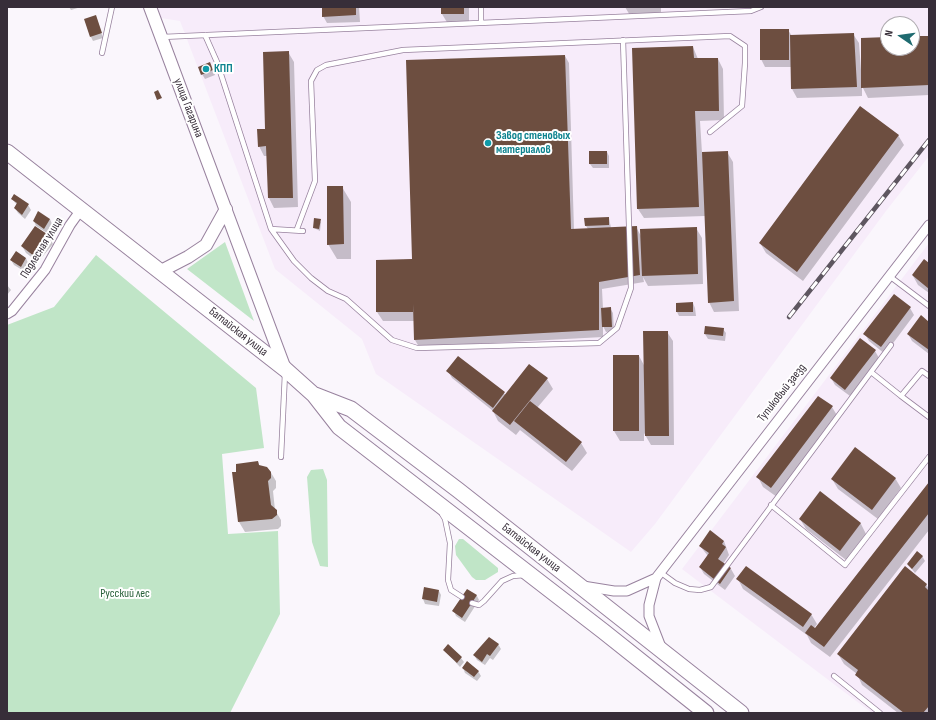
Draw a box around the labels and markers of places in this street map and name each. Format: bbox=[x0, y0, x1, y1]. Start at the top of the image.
place label: КПП bbox=[214, 62, 233, 76]
marker: КПП bbox=[201, 64, 211, 74]
place label: Завод стеновых материалов bbox=[496, 129, 570, 157]
marker: Завод стеновых материалов bbox=[483, 138, 493, 148]

